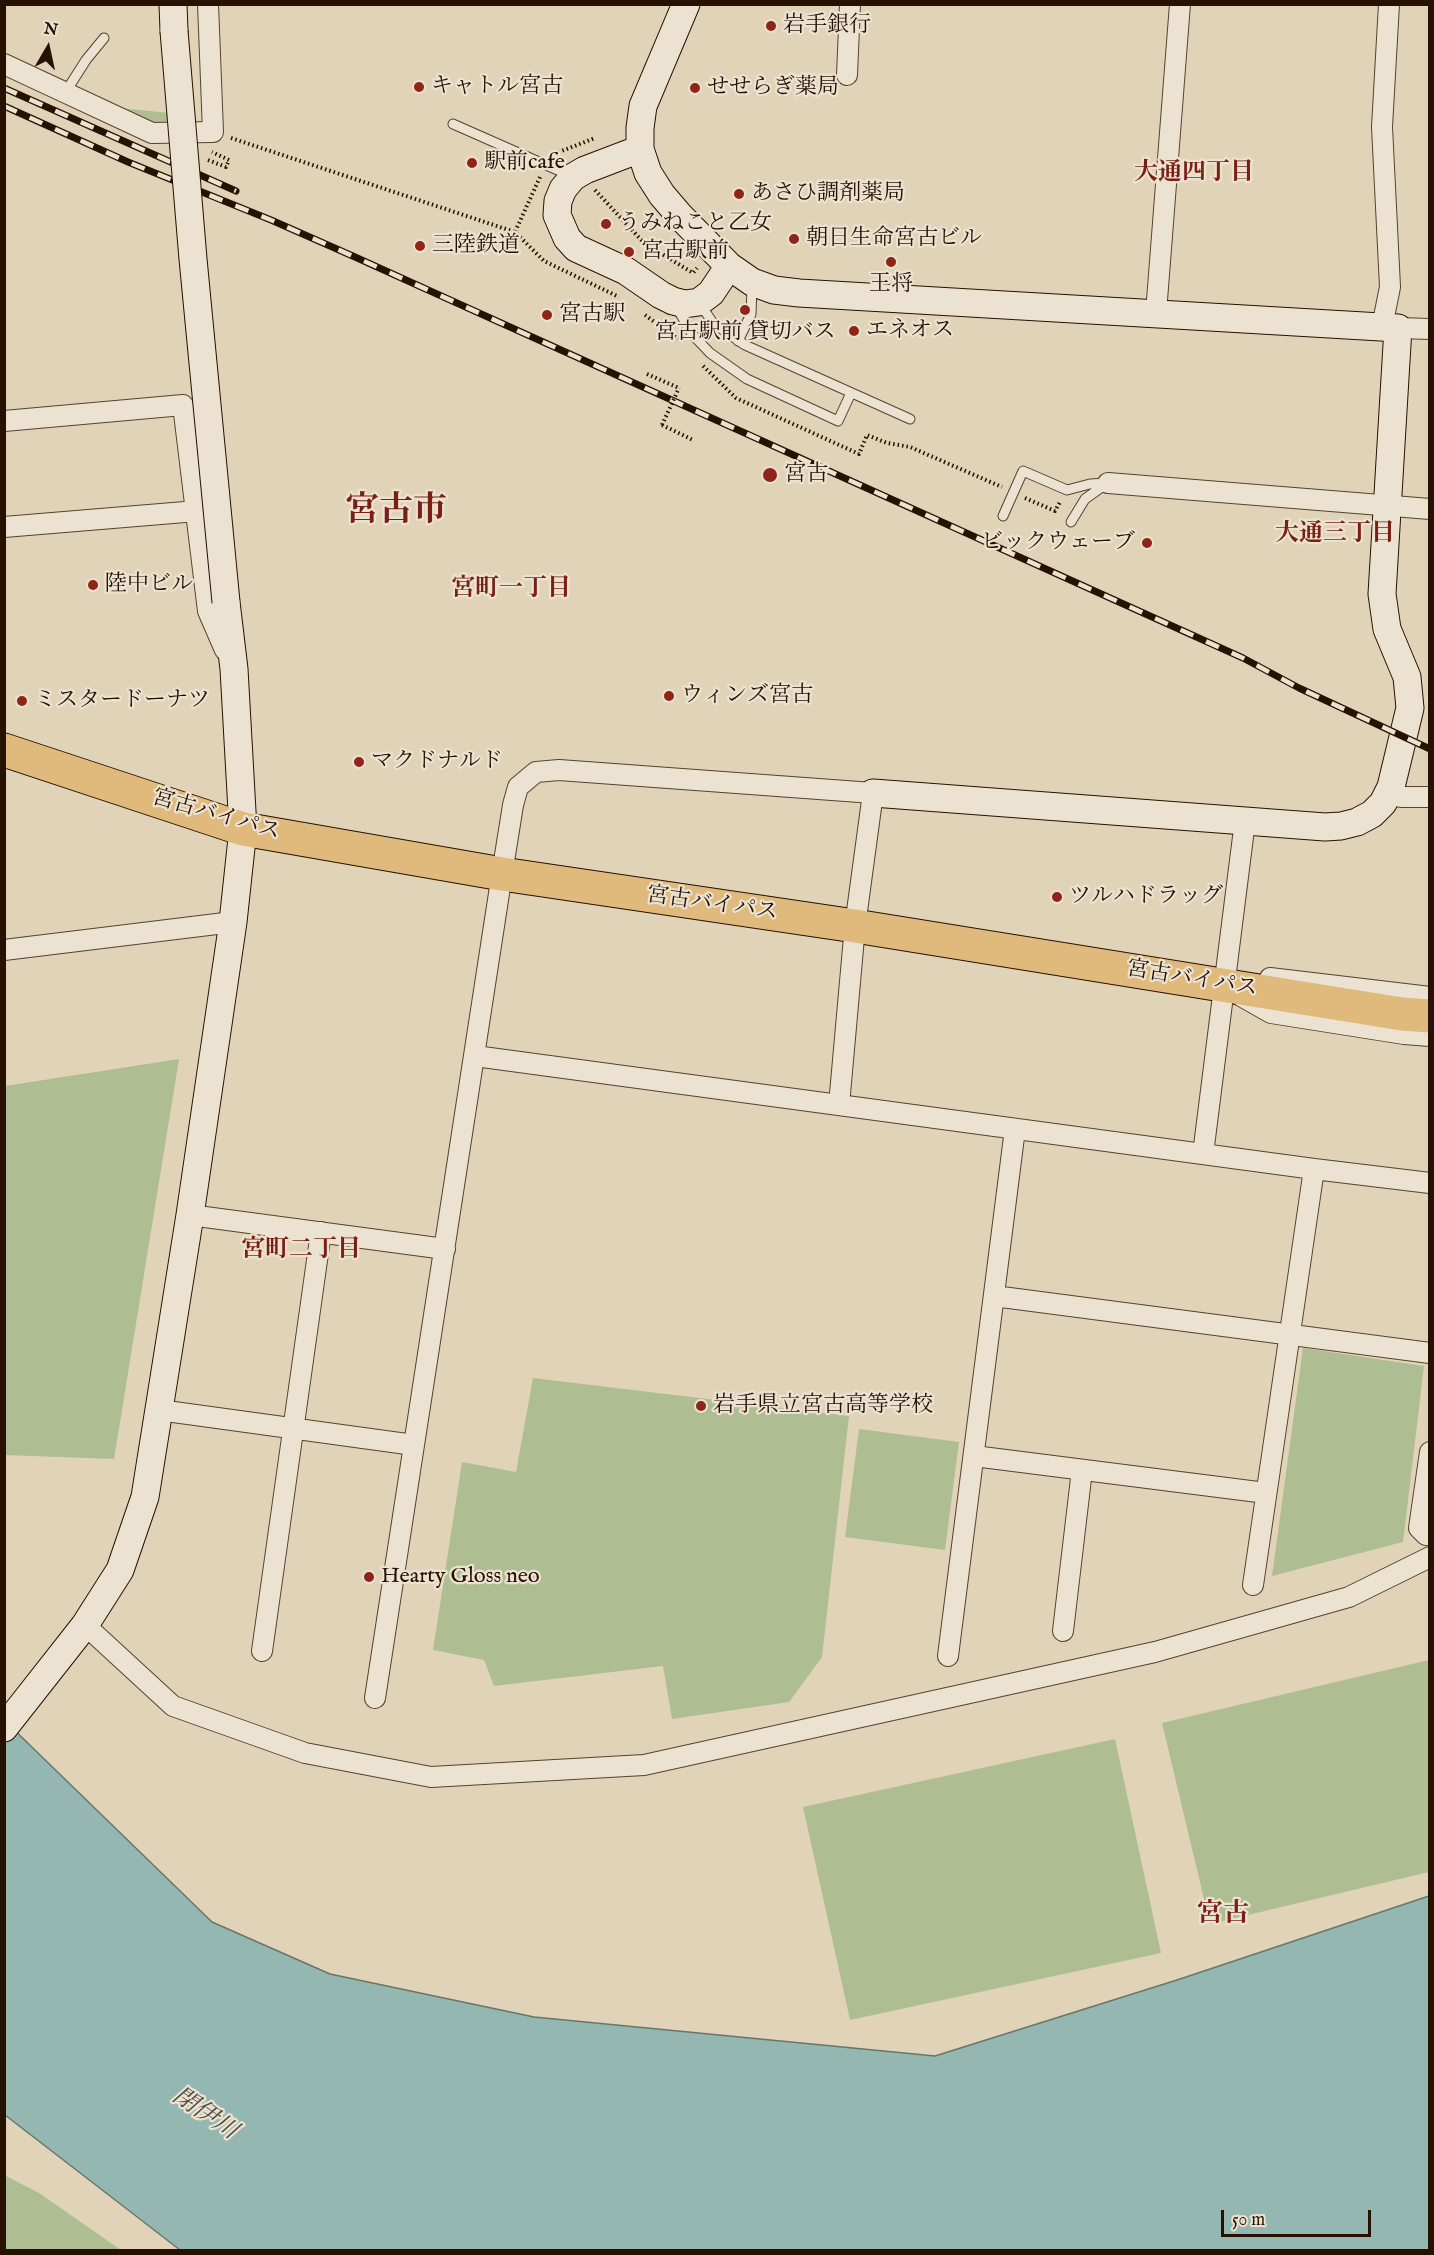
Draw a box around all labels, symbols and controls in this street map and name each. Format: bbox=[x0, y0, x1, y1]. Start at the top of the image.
place label: 岩手銀行 bbox=[783, 13, 871, 39]
north arrow bbox=[18, 18, 78, 78]
text: N bbox=[42, 19, 59, 41]
marker: 岩手銀行 bbox=[764, 19, 778, 33]
place label: キャトル宮古 bbox=[431, 74, 563, 100]
place label: せせらぎ薬局 bbox=[707, 75, 839, 101]
marker: キャトル宮古 bbox=[412, 80, 426, 94]
marker: せせらぎ薬局 bbox=[688, 81, 702, 95]
place label: 駅前cafe bbox=[484, 150, 565, 176]
marker: 駅前cafe bbox=[465, 156, 479, 170]
district label: 大通四丁目 bbox=[1134, 160, 1254, 188]
place label: あさひ調剤薬局 bbox=[751, 181, 905, 207]
marker: あさひ調剤薬局 bbox=[732, 187, 746, 201]
place label: うみねこと乙女 bbox=[618, 211, 772, 237]
marker: うみねこと乙女 bbox=[599, 217, 613, 231]
place label: 朝日生命宮古ビル bbox=[806, 226, 982, 252]
marker: 朝日生命宮古ビル bbox=[787, 232, 801, 246]
place label: 三陸鉄道 bbox=[432, 233, 520, 259]
marker: 三陸鉄道 bbox=[413, 239, 427, 253]
place label: 宮古駅前 bbox=[641, 239, 729, 265]
marker: 宮古駅前 bbox=[622, 245, 636, 259]
marker: 王将 bbox=[884, 255, 898, 269]
place label: 王将 bbox=[869, 272, 913, 298]
place label: 宮古駅 bbox=[559, 302, 625, 328]
marker: 宮古駅前 貸切バス bbox=[738, 303, 752, 317]
marker: 宮古駅 bbox=[540, 308, 554, 322]
place label: エネオス bbox=[866, 318, 954, 344]
place label: 宮古駅前 貸切バス bbox=[655, 320, 835, 346]
marker: エネオス bbox=[847, 324, 861, 338]
place label: 宮古 bbox=[784, 462, 828, 488]
marker: 宮古 bbox=[761, 466, 779, 484]
district label: 宮古市 bbox=[345, 493, 447, 533]
district label: 大通三丁目 bbox=[1275, 521, 1395, 549]
place label: ビックウェーブ bbox=[981, 530, 1135, 556]
marker: ビックウェーブ bbox=[1140, 536, 1154, 550]
place label: 陸中ビル bbox=[105, 572, 193, 598]
district label: 宮町一丁目 bbox=[451, 576, 571, 604]
marker: 陸中ビル bbox=[86, 578, 100, 592]
place label: ウィンズ宮古 bbox=[681, 683, 813, 709]
place label: ミスタードーナツ bbox=[34, 688, 210, 714]
marker: ウィンズ宮古 bbox=[662, 689, 676, 703]
marker: ミスタードーナツ bbox=[15, 694, 29, 708]
place label: マクドナルド bbox=[371, 749, 503, 775]
marker: マクドナルド bbox=[352, 755, 366, 769]
street label: 宮古バイパス bbox=[149, 785, 283, 847]
street label: 宮古バイパス bbox=[645, 883, 779, 927]
place label: ツルハドラッグ bbox=[1069, 884, 1223, 910]
marker: ツルハドラッグ bbox=[1050, 890, 1064, 904]
street label: 宮古バイパス bbox=[1125, 957, 1259, 1003]
district label: 宮町二丁目 bbox=[241, 1237, 361, 1265]
place label: 岩手県立宮古高等学校 bbox=[713, 1393, 933, 1419]
marker: 岩手県立宮古高等学校 bbox=[694, 1399, 708, 1413]
place label: Hearty Gloss neo bbox=[381, 1564, 540, 1590]
marker: Hearty Gloss neo bbox=[362, 1570, 376, 1584]
district label: 宮古 bbox=[1197, 1900, 1249, 1932]
water label: 閉伊川 bbox=[166, 2083, 242, 2147]
scale bar bbox=[1224, 2198, 1374, 2236]
text: 50 m bbox=[1232, 2209, 1265, 2232]

